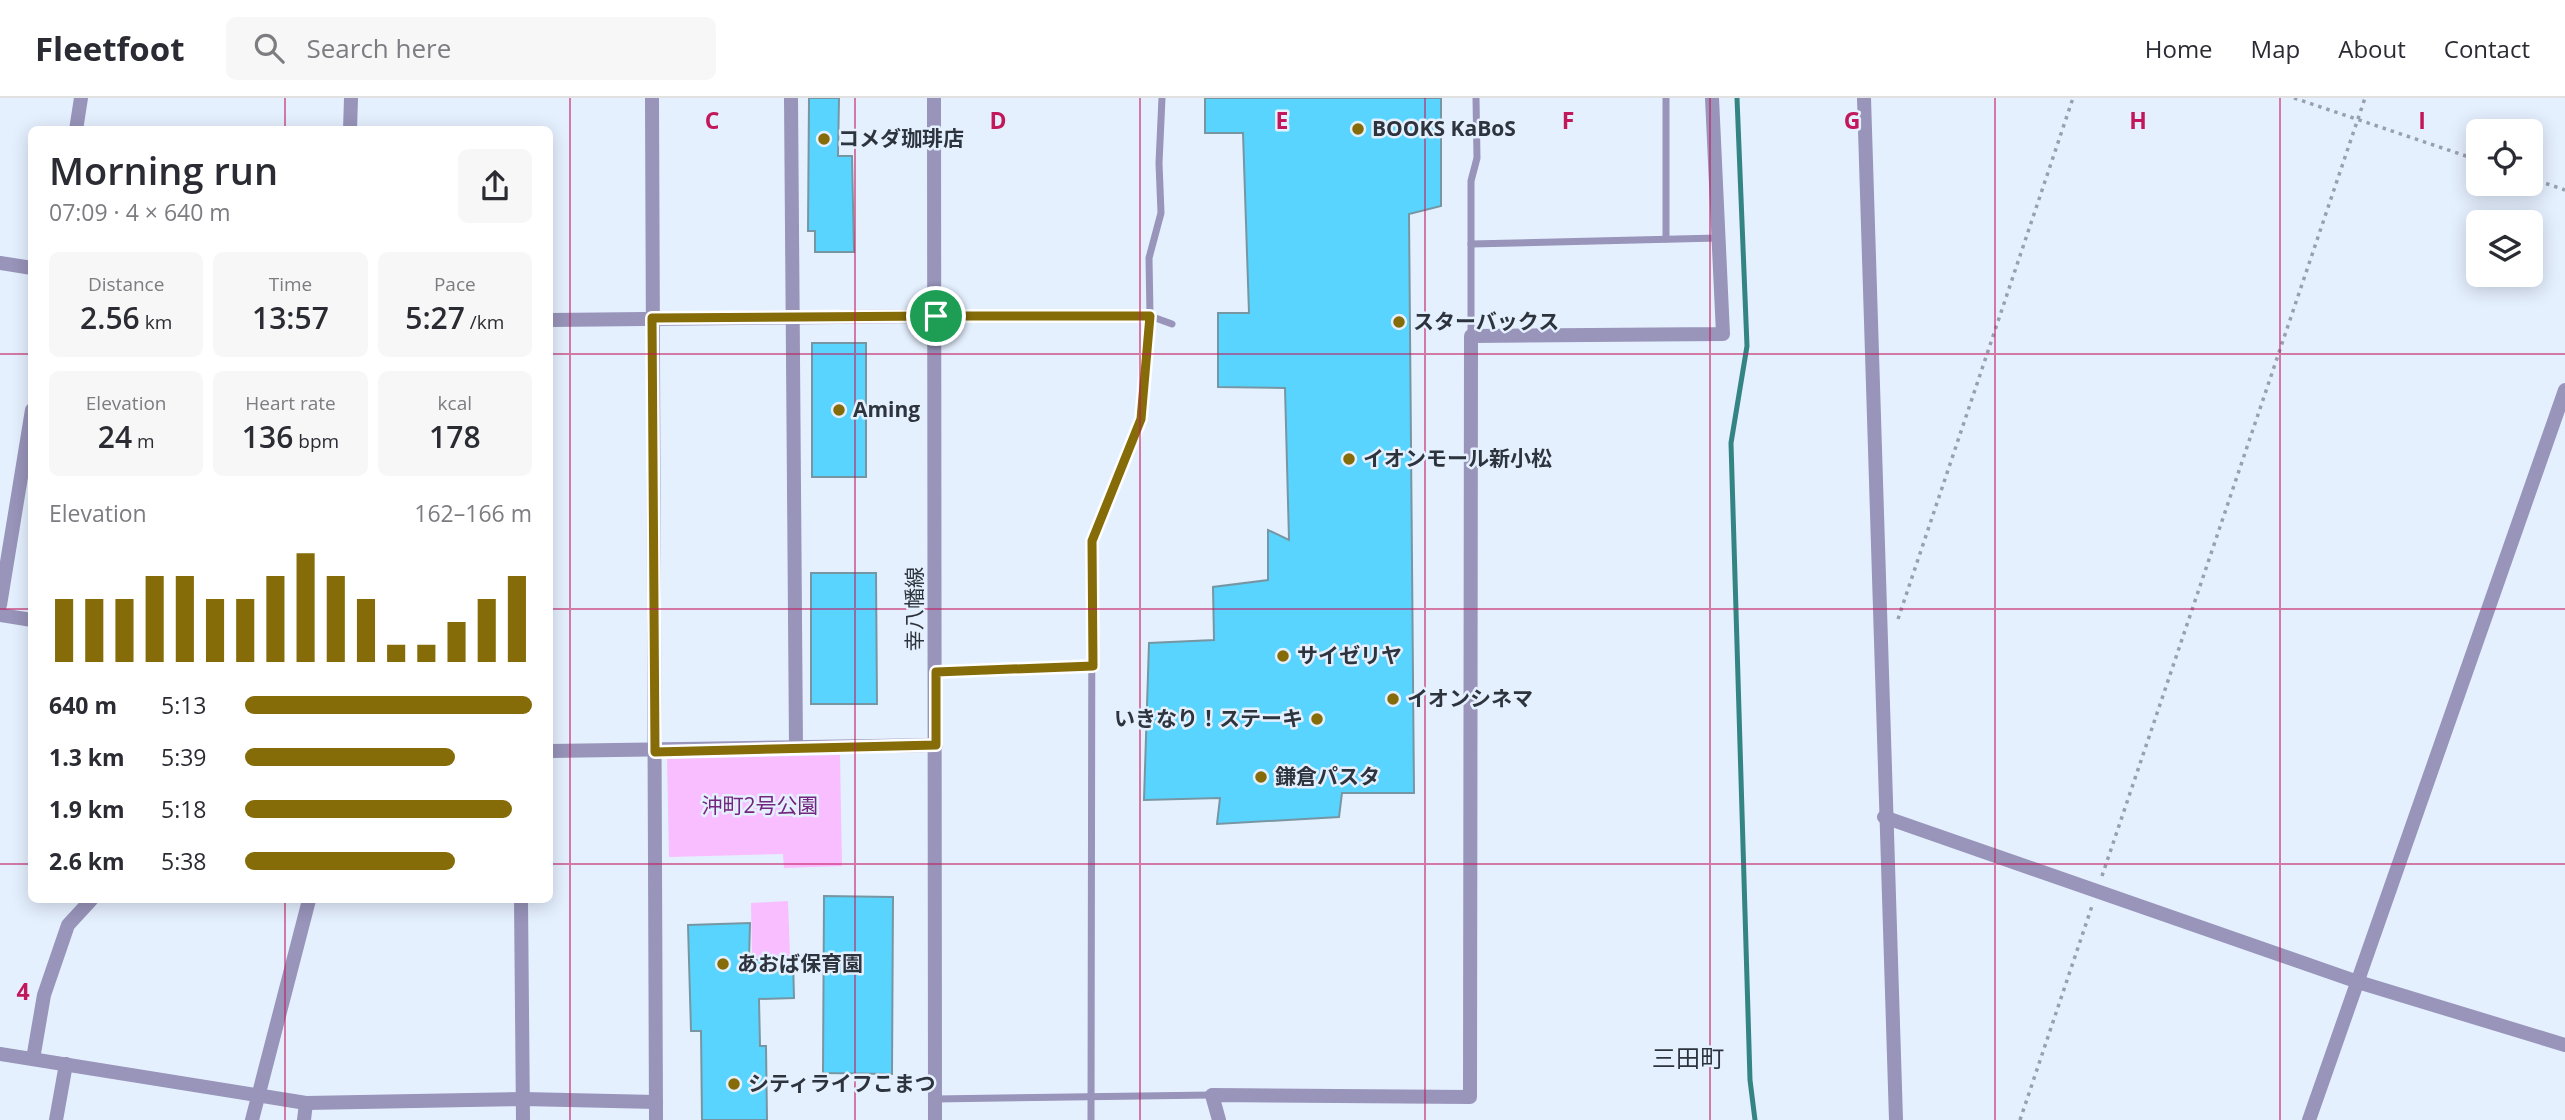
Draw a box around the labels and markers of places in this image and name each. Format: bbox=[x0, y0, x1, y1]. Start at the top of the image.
place label: BOOKS KaBoS bbox=[1372, 114, 1516, 142]
marker: BOOKS KaBoS bbox=[1350, 121, 1366, 137]
place label: コメダ珈琲店 bbox=[838, 124, 964, 152]
marker: コメダ珈琲店 bbox=[816, 131, 832, 147]
pin bbox=[906, 286, 966, 346]
place label: スターバックス bbox=[1413, 307, 1559, 335]
marker: スターバックス bbox=[1391, 314, 1407, 330]
place label: Aming bbox=[853, 395, 920, 423]
marker: Aming bbox=[831, 402, 847, 418]
place label: イオンモール新小松 bbox=[1363, 444, 1552, 472]
marker: イオンモール新小松 bbox=[1341, 451, 1357, 467]
place label: サイゼリヤ bbox=[1297, 641, 1402, 669]
marker: サイゼリヤ bbox=[1275, 648, 1291, 664]
place label: イオンシネマ bbox=[1407, 684, 1533, 712]
marker: イオンシネマ bbox=[1385, 691, 1401, 707]
place label: いきなり！ステーキ bbox=[1114, 704, 1303, 732]
marker: いきなり！ステーキ bbox=[1309, 711, 1325, 727]
place label: 鎌倉パスタ bbox=[1275, 762, 1380, 790]
marker: 鎌倉パスタ bbox=[1253, 769, 1269, 785]
place label: あおば保育園 bbox=[737, 949, 863, 977]
marker: あおば保育園 bbox=[715, 956, 731, 972]
place label: シティライフこまつ bbox=[748, 1069, 936, 1097]
marker: シティライフこまつ bbox=[726, 1076, 742, 1092]

